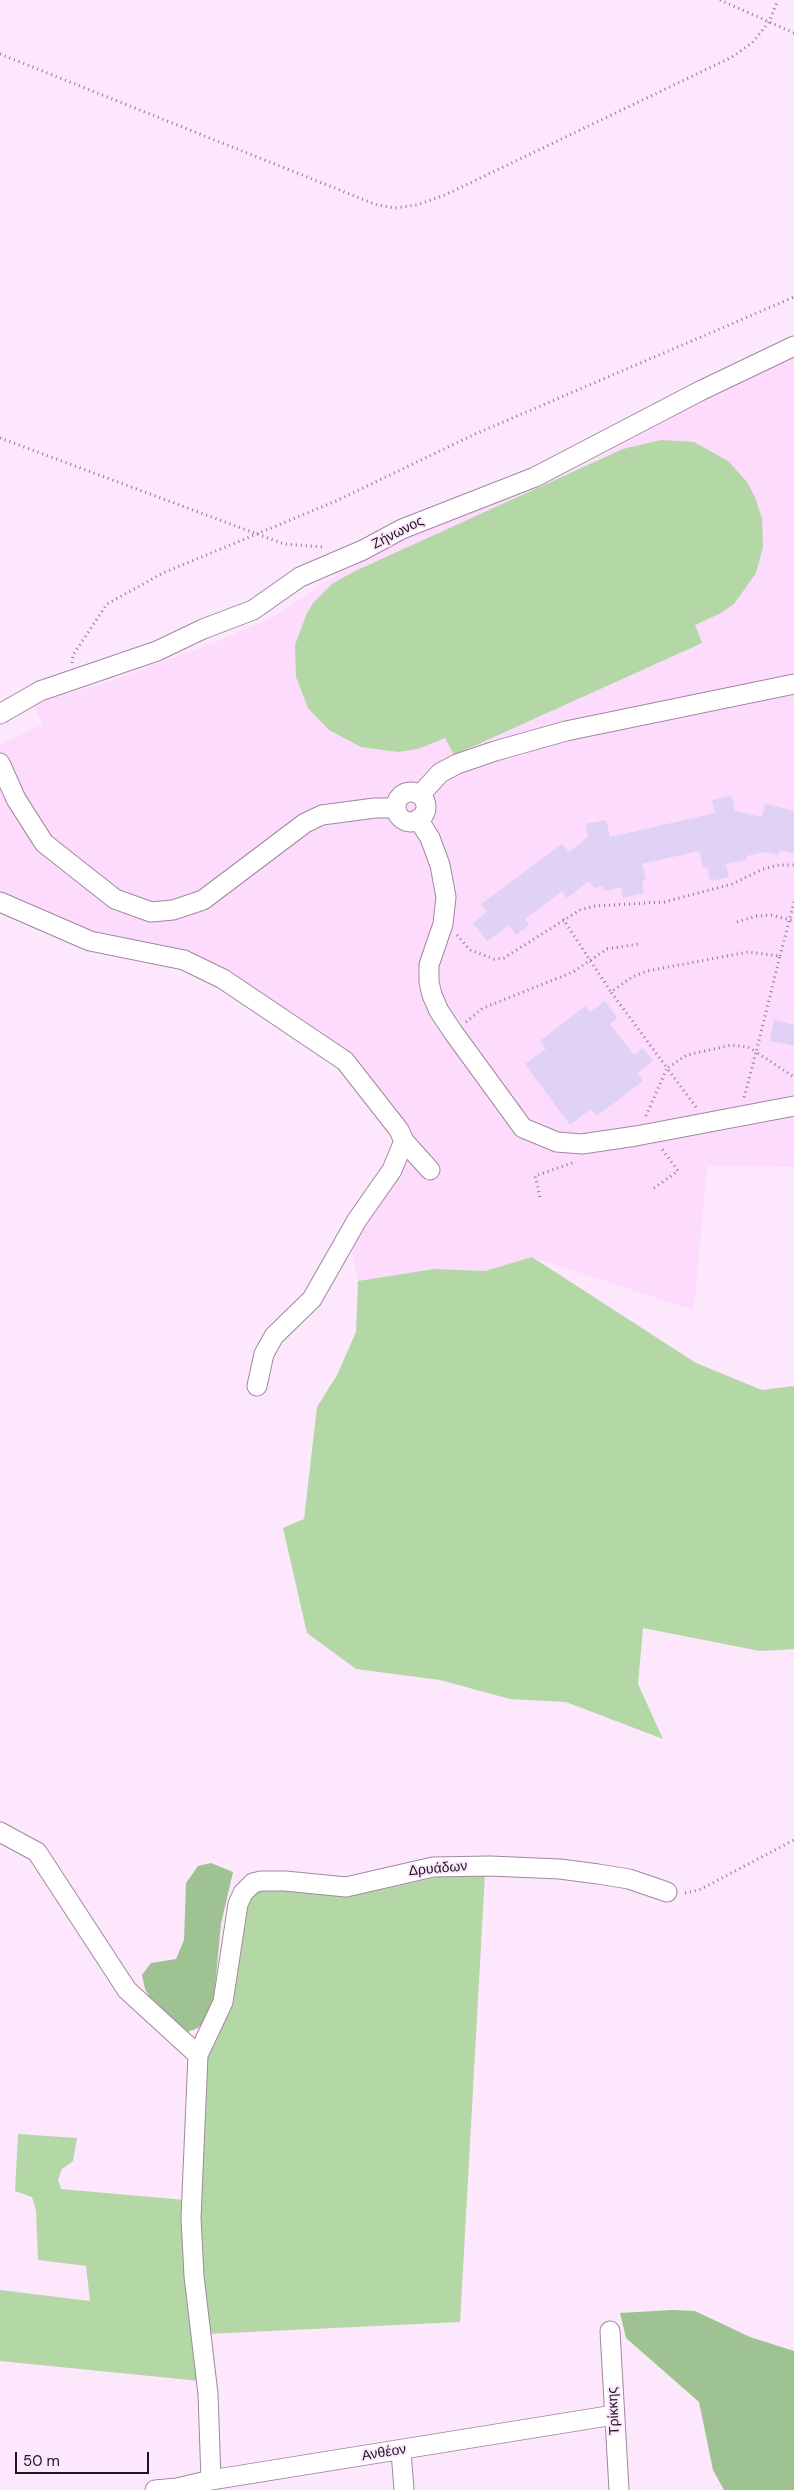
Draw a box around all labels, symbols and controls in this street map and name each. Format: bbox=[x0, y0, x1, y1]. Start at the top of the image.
street label: Ζήνωνος bbox=[369, 513, 427, 553]
street label: Δρυάδων bbox=[408, 1858, 468, 1880]
street label: Τρίκκης bbox=[604, 2387, 624, 2435]
street label: Ανθέον bbox=[361, 2441, 407, 2465]
scale bar bbox=[18, 2442, 151, 2474]
text: 50 m bbox=[23, 2451, 60, 2471]

